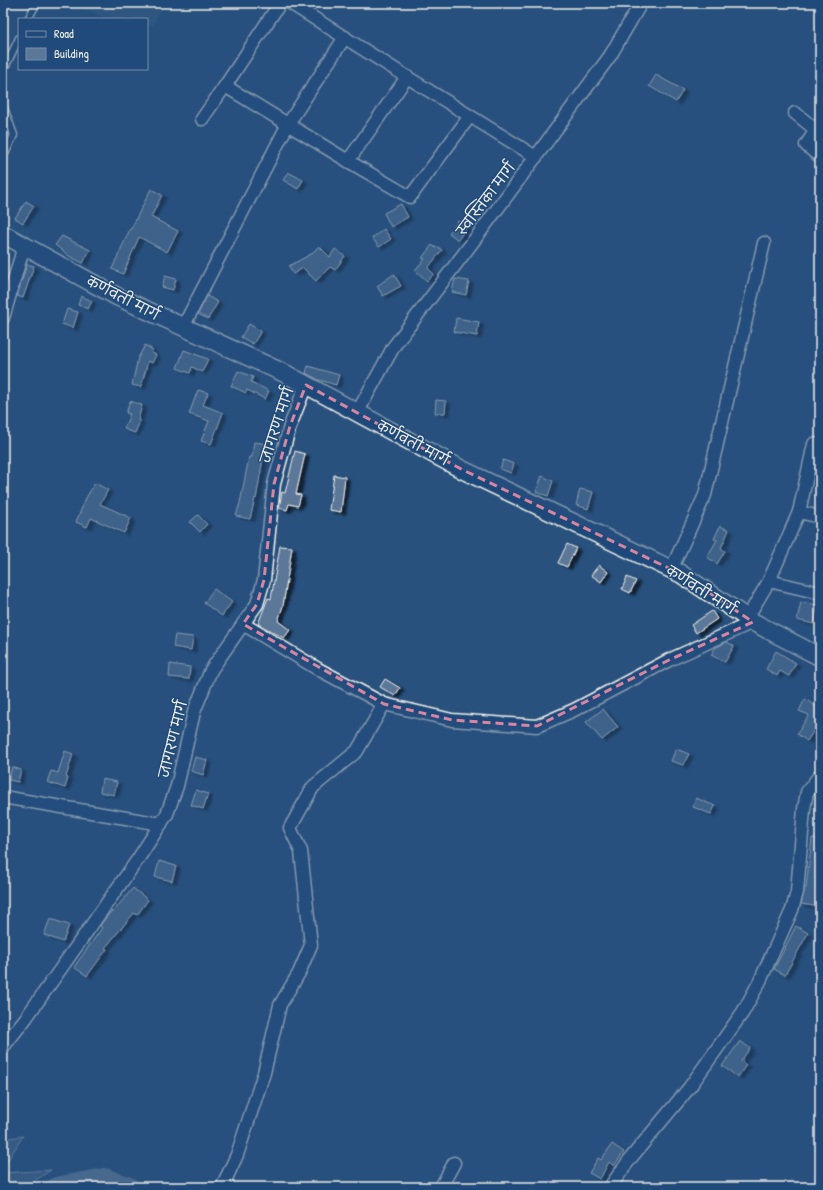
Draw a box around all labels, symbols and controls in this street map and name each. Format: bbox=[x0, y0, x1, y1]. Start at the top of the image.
legend bbox=[18, 18, 148, 70]
text: Road bbox=[54, 25, 74, 42]
text: Building bbox=[54, 45, 89, 62]
street label: स्वस्तिका मार्ग bbox=[450, 156, 520, 240]
street label: कर्णवती मार्ग bbox=[83, 270, 165, 325]
street label: जागरण मार्ग bbox=[254, 383, 298, 466]
street label: कर्णवती मार्ग bbox=[374, 415, 455, 470]
street label: कर्णवती मार्ग bbox=[663, 560, 742, 619]
street label: जागरण मार्ग bbox=[153, 697, 192, 780]

